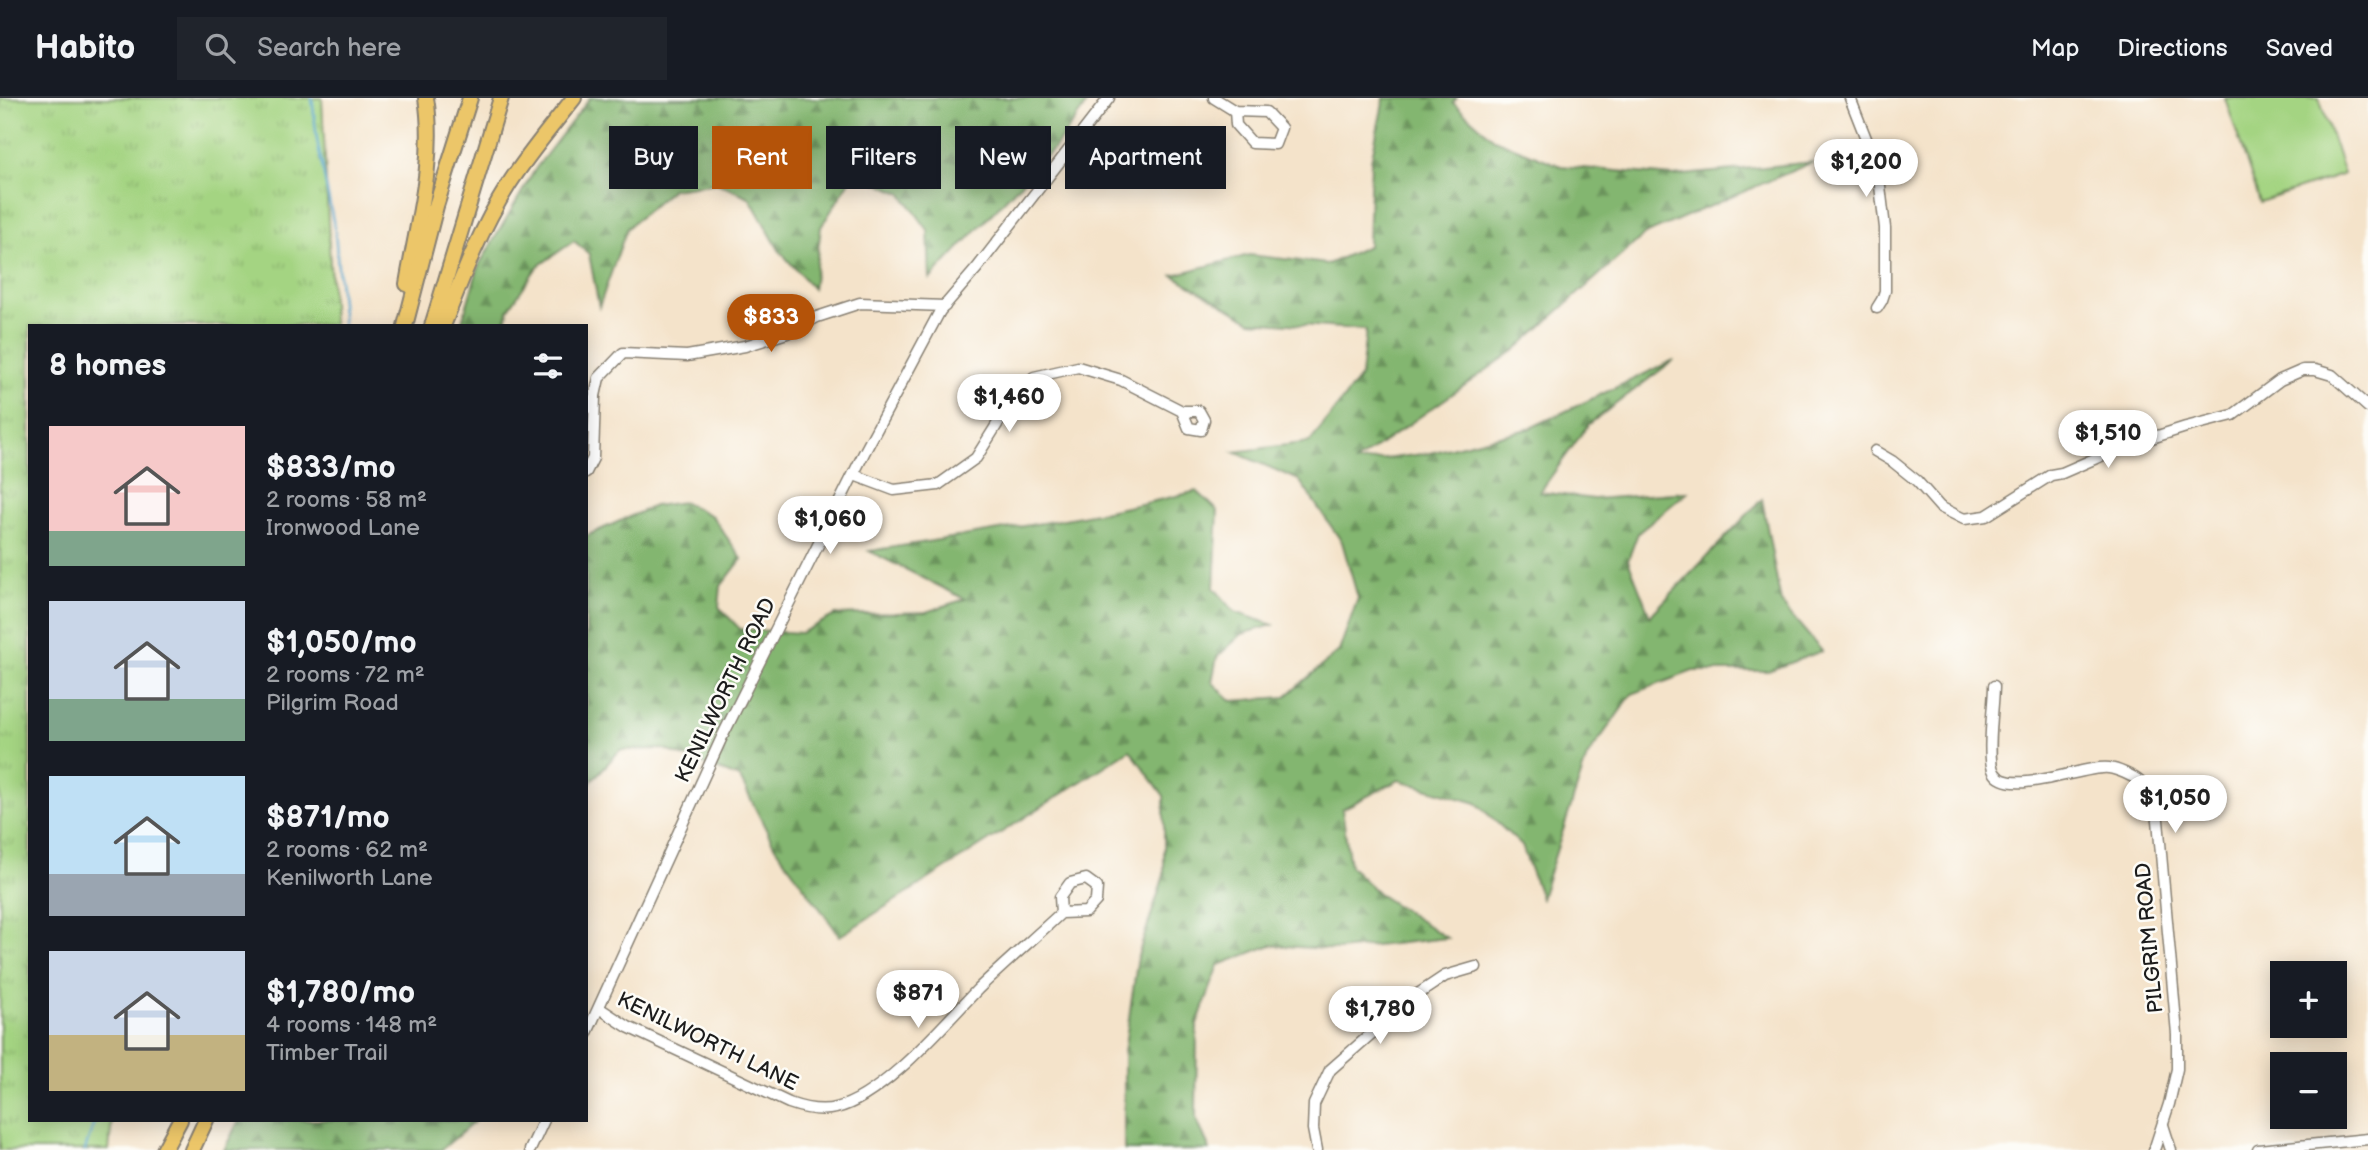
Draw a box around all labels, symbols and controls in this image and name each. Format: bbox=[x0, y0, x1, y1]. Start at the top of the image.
search box bbox=[177, 17, 667, 80]
text: Habito bbox=[35, 28, 135, 68]
icon: search bbox=[201, 29, 239, 67]
text: Search here bbox=[257, 33, 401, 64]
text: Map bbox=[2031, 34, 2079, 63]
text: Directions bbox=[2117, 34, 2228, 63]
text: Saved bbox=[2266, 34, 2333, 63]
chip: Buy bbox=[609, 126, 698, 189]
chip: Rent bbox=[712, 126, 812, 189]
chip: Filters bbox=[826, 126, 941, 189]
chip: New bbox=[955, 126, 1051, 189]
chip: Apartment bbox=[1065, 126, 1226, 189]
pin: $1,200 bbox=[1809, 140, 1923, 199]
text: $1,200 bbox=[1830, 148, 1902, 176]
pin: $833 bbox=[730, 294, 812, 354]
text: $833 bbox=[743, 303, 799, 331]
icon: filters bbox=[529, 347, 567, 385]
text: 8 homes bbox=[49, 348, 166, 384]
pin: $1,460 bbox=[952, 374, 1066, 434]
text: $1,460 bbox=[973, 383, 1045, 411]
pin: $1,510 bbox=[2051, 410, 2165, 470]
text: $1,510 bbox=[2074, 419, 2142, 447]
text: $833/mo bbox=[266, 450, 396, 486]
icon: home bbox=[105, 454, 189, 538]
text: 2 rooms · 58 m² bbox=[266, 486, 427, 514]
pin: $1,060 bbox=[773, 496, 887, 556]
text: $1,060 bbox=[794, 505, 866, 533]
text: Ironwood Lane bbox=[266, 514, 420, 542]
street label: KENILWORTH ROAD bbox=[670, 594, 781, 787]
text: $1,050/mo bbox=[266, 625, 416, 661]
icon: home bbox=[105, 629, 189, 713]
text: 2 rooms · 72 m² bbox=[266, 661, 425, 689]
text: Pilgrim Road bbox=[266, 689, 399, 717]
pin: $1,050 bbox=[2118, 776, 2232, 835]
text: $1,050 bbox=[2139, 784, 2211, 812]
text: $871/mo bbox=[266, 800, 390, 836]
icon: home bbox=[105, 804, 189, 888]
text: 2 rooms · 62 m² bbox=[266, 836, 428, 864]
street label: PILGRIM ROAD bbox=[2130, 862, 2169, 1014]
text: Kenilworth Lane bbox=[266, 864, 433, 892]
map controls bbox=[2270, 961, 2347, 1129]
button: + bbox=[2270, 961, 2347, 1038]
pin: $871 bbox=[877, 970, 959, 1030]
text: $1,780/mo bbox=[266, 975, 415, 1011]
icon: home bbox=[105, 979, 189, 1063]
text: $871 bbox=[892, 979, 944, 1007]
pin: $1,780 bbox=[1323, 986, 1437, 1046]
street label: KENILWORTH LANE bbox=[613, 987, 802, 1096]
text: $1,780 bbox=[1345, 995, 1415, 1023]
text: 4 rooms · 148 m² bbox=[266, 1011, 437, 1039]
text: Timber Trail bbox=[266, 1039, 388, 1067]
button: − bbox=[2270, 1052, 2347, 1129]

